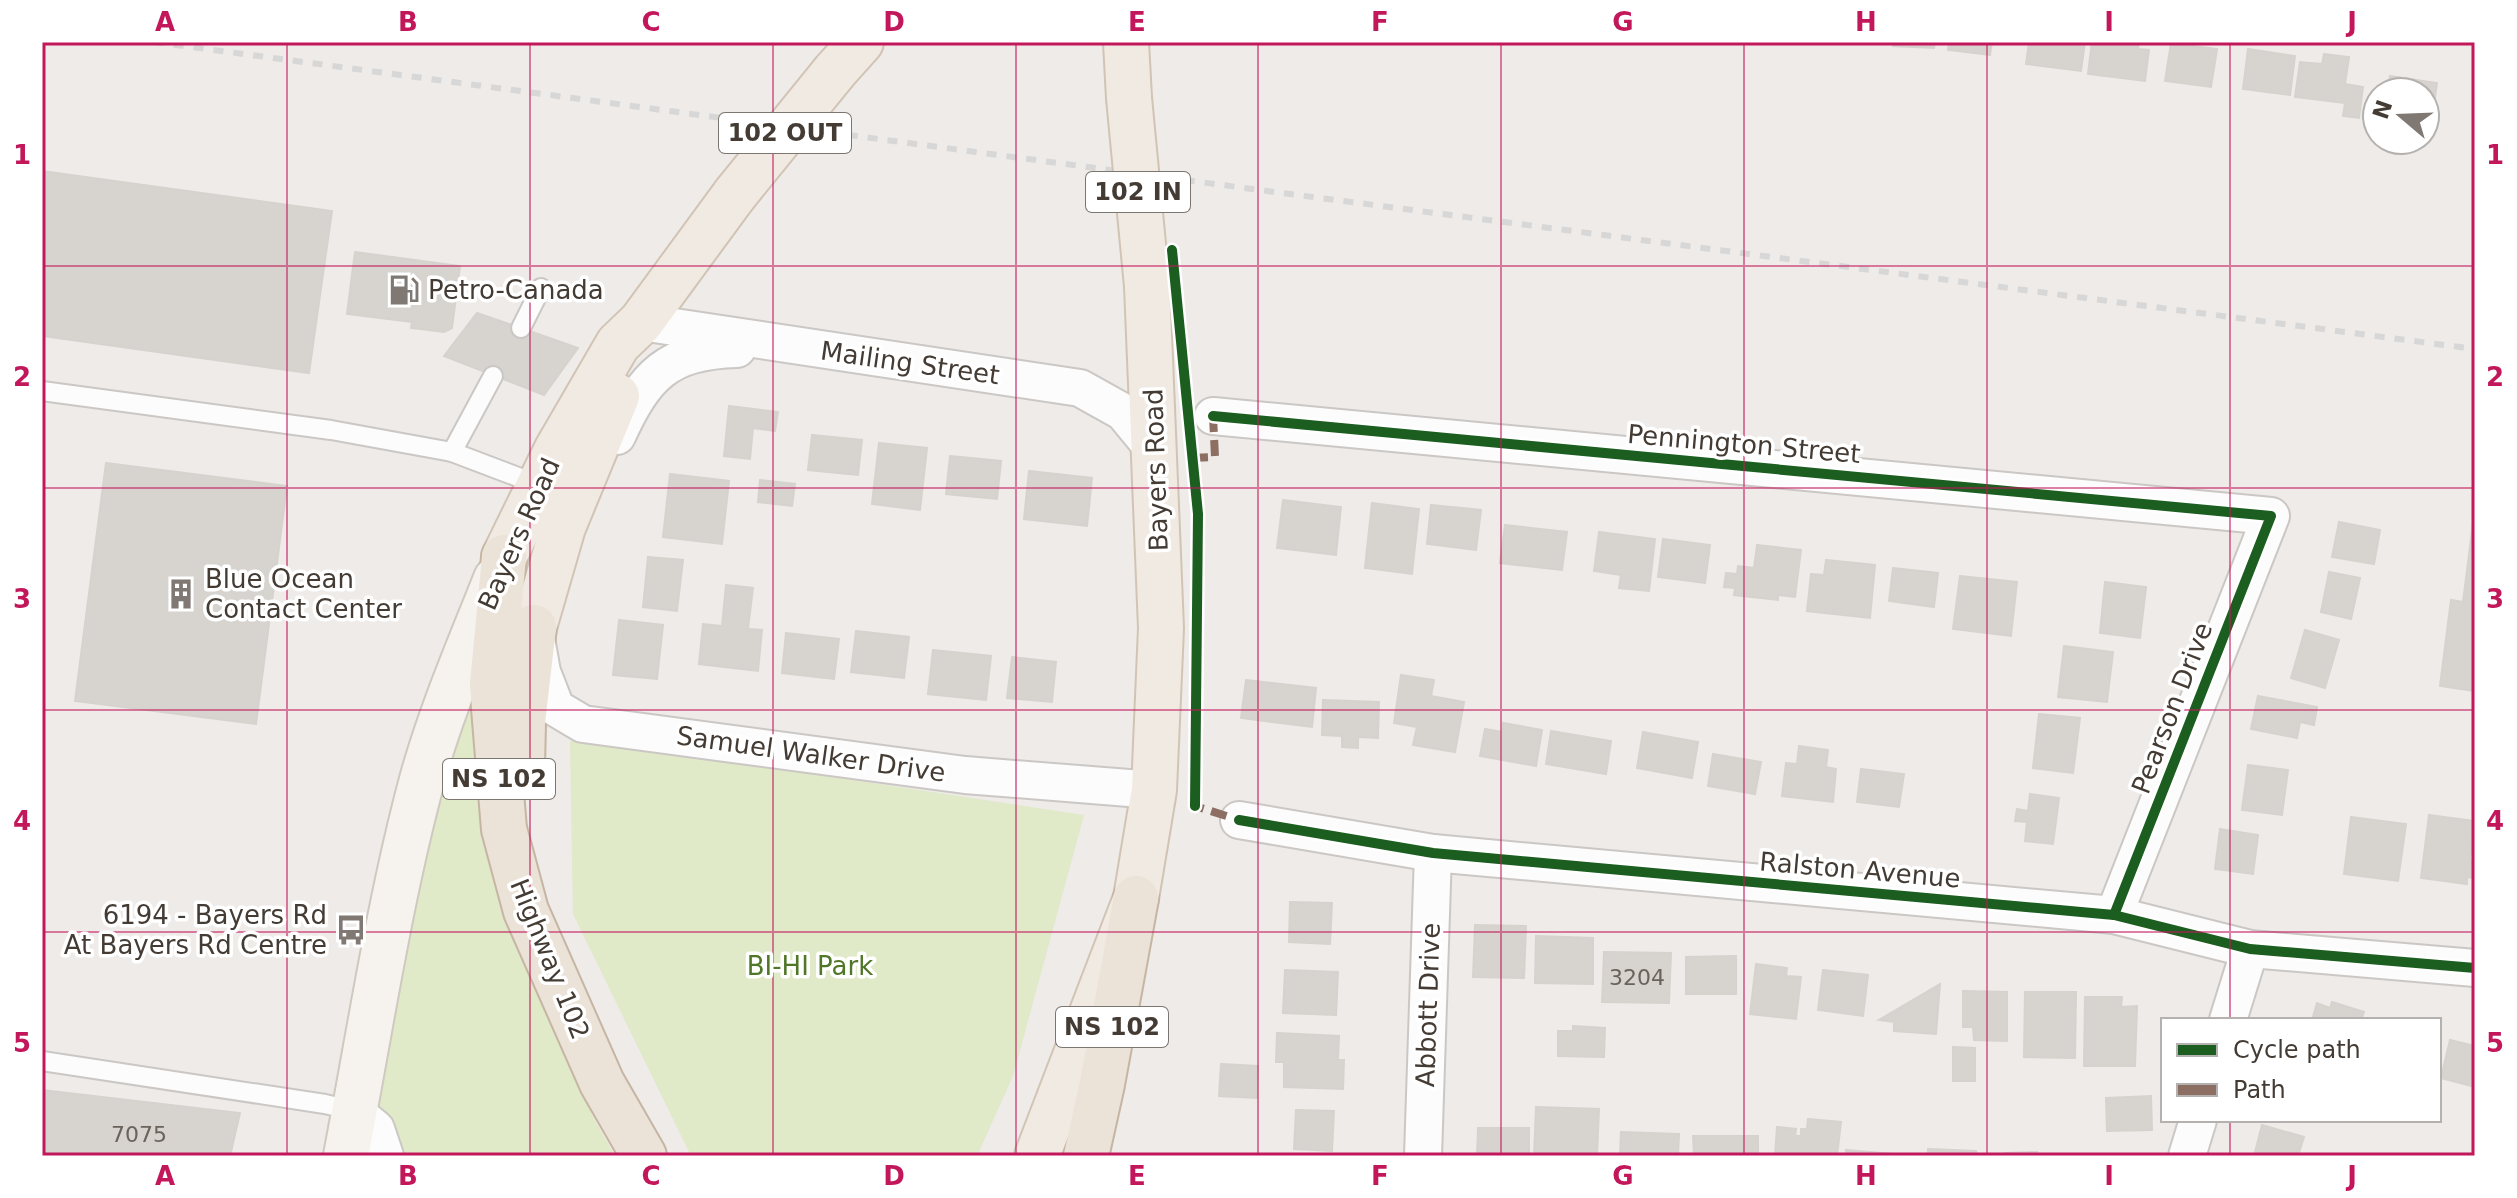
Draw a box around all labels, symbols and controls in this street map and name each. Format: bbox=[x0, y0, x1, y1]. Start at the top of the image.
text: A bbox=[155, 7, 175, 37]
text: B bbox=[398, 7, 418, 37]
text: C bbox=[641, 7, 661, 37]
text: D bbox=[883, 7, 905, 37]
text: E bbox=[1128, 7, 1146, 37]
text: F bbox=[1371, 7, 1389, 37]
text: G bbox=[1612, 7, 1634, 37]
text: H bbox=[1855, 7, 1877, 37]
text: I bbox=[2104, 7, 2114, 37]
text: J bbox=[2345, 7, 2357, 37]
north arrow bbox=[2361, 76, 2441, 156]
text: N bbox=[2368, 97, 2397, 122]
road number: 102 OUT bbox=[719, 113, 851, 153]
text: 1 bbox=[13, 140, 31, 170]
text: 1 bbox=[2486, 140, 2504, 170]
road number: 102 IN bbox=[1086, 172, 1190, 212]
fuel station icon: Petro-Canada bbox=[387, 273, 421, 307]
place label: Petro-Canada bbox=[428, 275, 604, 305]
street label: Mailing Street bbox=[819, 336, 1001, 390]
text: 2 bbox=[13, 362, 31, 392]
text: 2 bbox=[2486, 362, 2504, 392]
street label: Bayers Road bbox=[1138, 388, 1174, 552]
street label: Pennington Street bbox=[1626, 419, 1862, 469]
street label: Bayers Road bbox=[472, 453, 566, 615]
place label: Blue Ocean Contact Center bbox=[205, 564, 402, 624]
building icon: Blue Ocean Contact Center bbox=[164, 577, 198, 611]
text: 3 bbox=[13, 584, 31, 614]
text: 3 bbox=[2486, 584, 2504, 614]
street label: Pearson Drive bbox=[2126, 618, 2218, 798]
street label: Samuel Walker Drive bbox=[675, 720, 947, 788]
road number: NS 102 bbox=[443, 759, 555, 799]
text: 4 bbox=[13, 806, 31, 836]
text: 4 bbox=[2486, 806, 2504, 836]
street label: Ralston Avenue bbox=[1758, 846, 1962, 894]
street label: Highway 102 bbox=[504, 874, 596, 1044]
place label: 6194 - Bayers Rd At Bayers Rd Centre bbox=[64, 900, 327, 960]
bus stop icon: 6194 - Bayers Rd At Bayers Rd Centre bbox=[334, 913, 368, 947]
street label: Abbott Drive bbox=[1410, 922, 1446, 1088]
park label: BI-HI Park bbox=[747, 951, 873, 981]
house number: 3204 bbox=[1609, 965, 1665, 990]
road number: NS 102 bbox=[1056, 1007, 1168, 1047]
legend bbox=[2161, 1018, 2441, 1122]
text: 5 bbox=[13, 1028, 31, 1058]
text: 5 bbox=[2486, 1028, 2504, 1058]
text: Cycle path bbox=[2233, 1036, 2361, 1064]
text: Path bbox=[2233, 1076, 2286, 1104]
house number: 7075 bbox=[111, 1122, 167, 1147]
text: A bbox=[155, 1161, 175, 1191]
text: B bbox=[398, 1161, 418, 1191]
text: C bbox=[641, 1161, 661, 1191]
text: D bbox=[883, 1161, 905, 1191]
text: E bbox=[1128, 1161, 1146, 1191]
text: F bbox=[1371, 1161, 1389, 1191]
text: G bbox=[1612, 1161, 1634, 1191]
text: H bbox=[1855, 1161, 1877, 1191]
text: I bbox=[2104, 1161, 2114, 1191]
text: J bbox=[2345, 1161, 2357, 1191]

